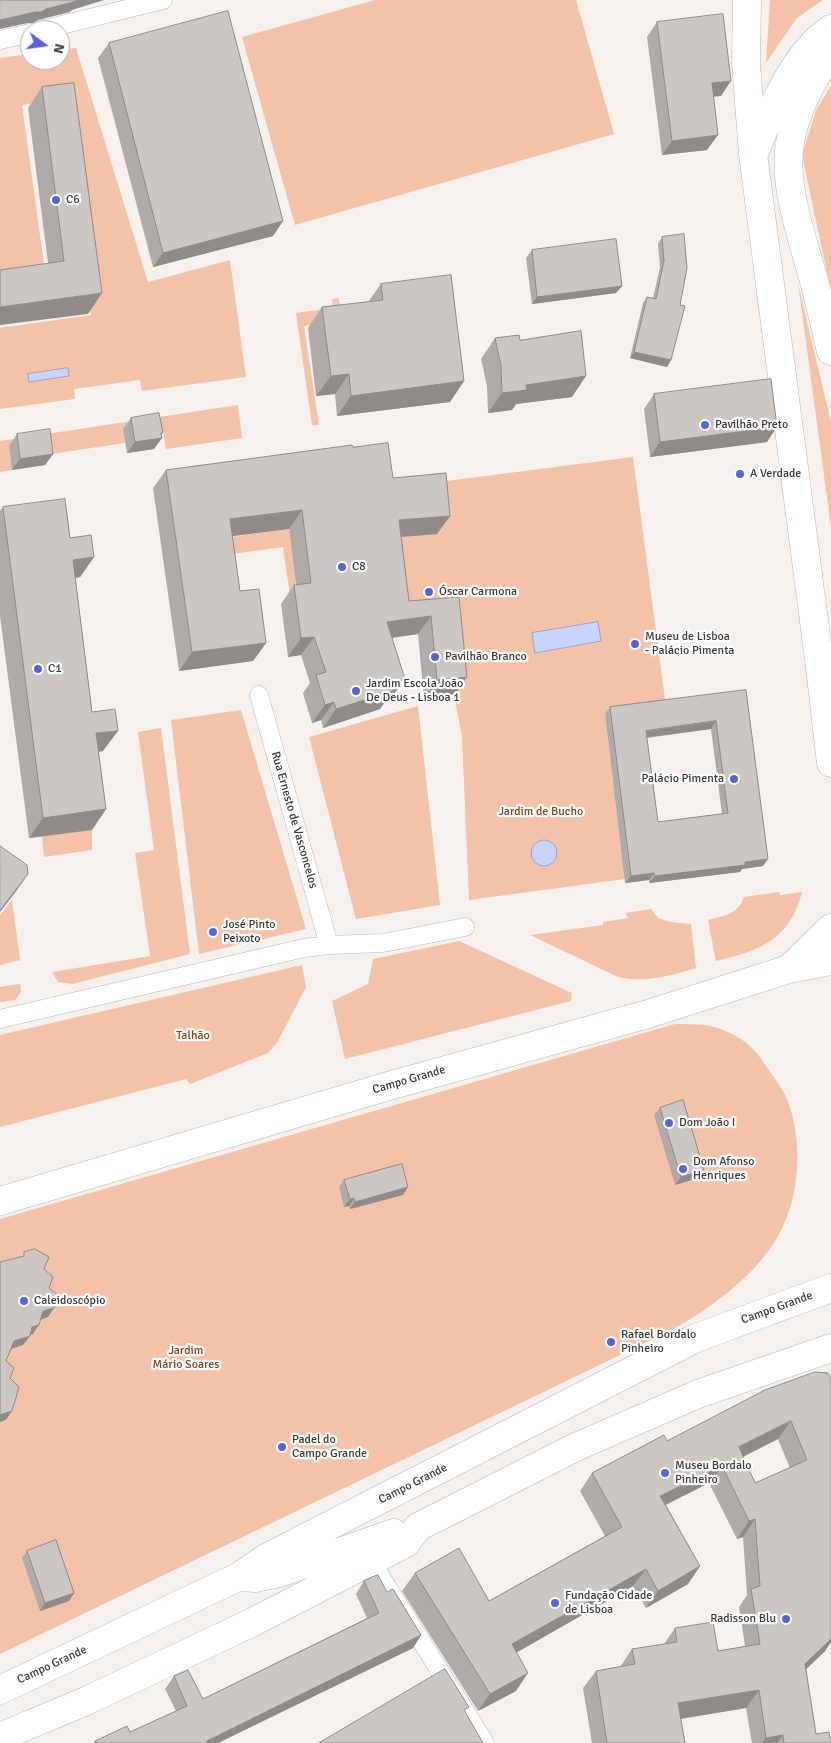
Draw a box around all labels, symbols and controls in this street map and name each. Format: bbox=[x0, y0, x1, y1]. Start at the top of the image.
north arrow bbox=[20, 20, 70, 70]
text: N bbox=[50, 42, 68, 55]
place label: C6 bbox=[66, 193, 80, 207]
marker: C6 bbox=[50, 194, 62, 206]
place label: Pavilhão Preto bbox=[715, 418, 788, 432]
marker: Pavilhão Preto bbox=[699, 419, 711, 431]
place label: A Verdade bbox=[750, 467, 801, 481]
marker: A Verdade bbox=[734, 468, 746, 480]
place label: C8 bbox=[352, 560, 366, 574]
marker: C8 bbox=[336, 561, 348, 573]
place label: Óscar Carmona bbox=[439, 585, 517, 599]
marker: Óscar Carmona bbox=[423, 586, 435, 598]
place label: Museu de Lisboa - Palácio Pimenta bbox=[645, 630, 734, 658]
marker: Museu de Lisboa - Palácio Pimenta bbox=[629, 638, 641, 650]
place label: Pavilhão Branco bbox=[445, 650, 527, 664]
marker: Pavilhão Branco bbox=[429, 651, 441, 663]
place label: C1 bbox=[48, 662, 62, 676]
marker: C1 bbox=[32, 663, 44, 675]
place label: Jardim Escola João De Deus - Lisboa 1 bbox=[366, 677, 463, 705]
marker: Jardim Escola João De Deus - Lisboa 1 bbox=[350, 685, 362, 697]
street label: Rua Ernesto de Vasconcelos bbox=[268, 750, 320, 890]
place label: Palácio Pimenta bbox=[641, 772, 724, 786]
marker: Palácio Pimenta bbox=[728, 773, 740, 785]
park label: Jardim de Bucho bbox=[499, 805, 583, 819]
place label: José Pinto Peixoto bbox=[223, 918, 275, 946]
marker: José Pinto Peixoto bbox=[207, 926, 219, 938]
park label: Talhão bbox=[176, 1029, 210, 1043]
street label: Campo Grande bbox=[371, 1063, 447, 1097]
place label: Dom João I bbox=[679, 1116, 735, 1130]
marker: Dom João I bbox=[663, 1117, 675, 1129]
place label: Dom Afonso Henriques bbox=[693, 1155, 755, 1183]
marker: Dom Afonso Henriques bbox=[677, 1163, 689, 1175]
street label: Campo Grande bbox=[739, 1288, 815, 1328]
place label: Caleidoscópio bbox=[34, 1294, 105, 1308]
marker: Caleidoscópio bbox=[18, 1295, 30, 1307]
place label: Rafael Bordalo Pinheiro bbox=[621, 1328, 696, 1356]
marker: Rafael Bordalo Pinheiro bbox=[605, 1336, 617, 1348]
park label: Jardim Mário Soares bbox=[153, 1344, 219, 1372]
place label: Padel do Campo Grande bbox=[292, 1433, 367, 1461]
marker: Padel do Campo Grande bbox=[276, 1441, 288, 1453]
place label: Museu Bordalo Pinheiro bbox=[675, 1459, 752, 1487]
street label: Campo Grande bbox=[376, 1461, 450, 1507]
marker: Museu Bordalo Pinheiro bbox=[659, 1467, 671, 1479]
place label: Fundação Cidade de Lisboa bbox=[565, 1589, 652, 1617]
marker: Fundação Cidade de Lisboa bbox=[549, 1597, 561, 1609]
place label: Radisson Blu bbox=[710, 1612, 776, 1626]
marker: Radisson Blu bbox=[780, 1613, 792, 1625]
street label: Campo Grande bbox=[15, 1643, 89, 1687]

